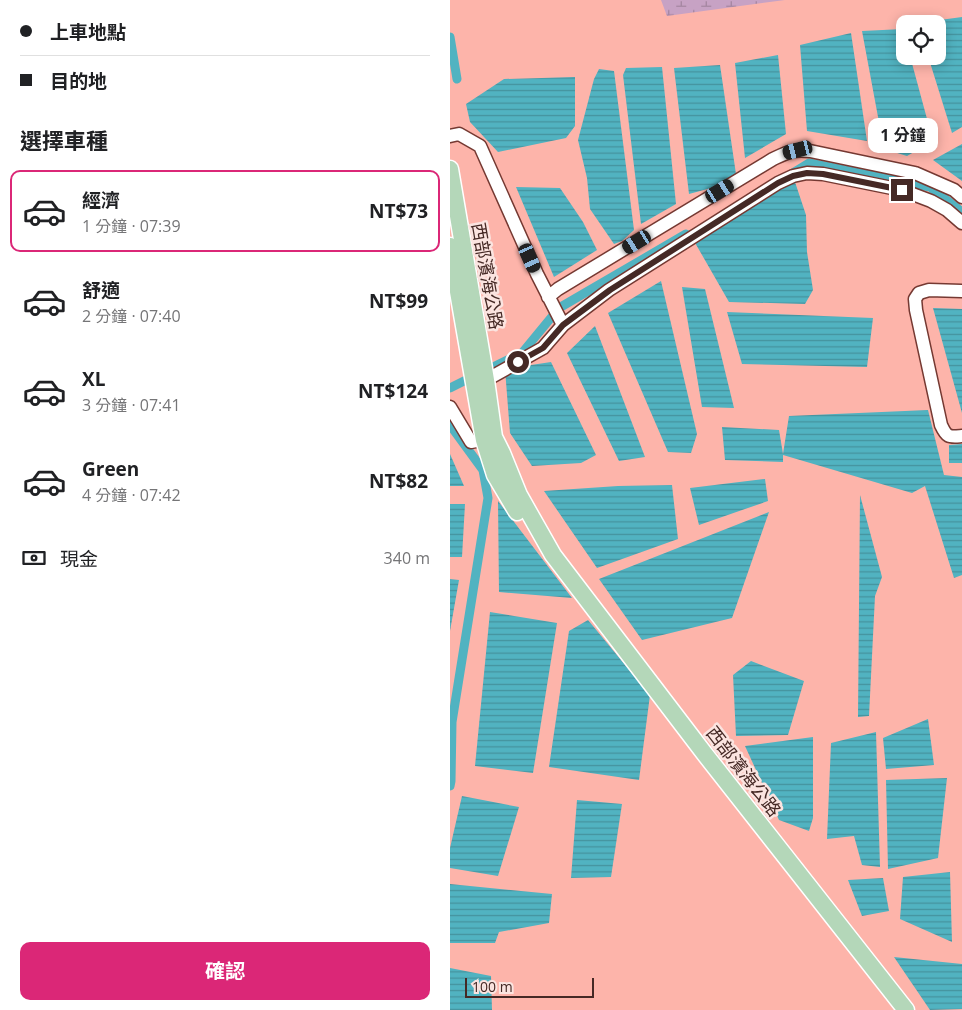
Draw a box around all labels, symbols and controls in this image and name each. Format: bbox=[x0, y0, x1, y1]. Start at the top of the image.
map controls bbox=[896, 15, 946, 65]
button: locate bbox=[896, 15, 946, 65]
text: 上車地點 bbox=[50, 19, 126, 45]
text: 目的地 bbox=[50, 68, 107, 94]
callout: 1 分鐘 bbox=[867, 118, 937, 152]
text: 1 分鐘 bbox=[880, 124, 926, 146]
text: 選擇車種 bbox=[20, 125, 108, 155]
car bbox=[781, 139, 814, 161]
car bbox=[703, 177, 736, 205]
route end bbox=[891, 179, 913, 201]
text: 經濟 bbox=[82, 187, 120, 213]
icon: car bbox=[22, 189, 67, 234]
text: NT$73 bbox=[369, 198, 428, 224]
text: 1 分鐘 · 07:39 bbox=[82, 215, 181, 237]
street label: 西部濱海公路 bbox=[467, 221, 509, 331]
car bbox=[620, 228, 653, 256]
car bbox=[517, 241, 542, 275]
text: 舒適 bbox=[82, 277, 120, 303]
icon: car bbox=[22, 279, 67, 324]
text: NT$99 bbox=[369, 288, 428, 314]
text: 2 分鐘 · 07:40 bbox=[82, 305, 181, 327]
route start bbox=[507, 351, 529, 373]
text: XL bbox=[82, 366, 105, 392]
icon: car bbox=[22, 369, 67, 414]
text: NT$124 bbox=[358, 378, 428, 404]
text: 3 分鐘 · 07:41 bbox=[82, 394, 181, 416]
text: Green bbox=[82, 456, 139, 482]
icon: car bbox=[22, 459, 67, 504]
text: NT$82 bbox=[369, 468, 428, 494]
text: 4 分鐘 · 07:42 bbox=[82, 484, 181, 506]
icon: cash bbox=[20, 544, 48, 572]
text: 現金 bbox=[60, 546, 98, 572]
text: 340 m bbox=[384, 547, 430, 569]
street label: 西部濱海公路 bbox=[701, 721, 787, 821]
button: 確認 bbox=[20, 942, 430, 1000]
scale bar bbox=[465, 975, 594, 998]
text: 100 m bbox=[472, 977, 513, 996]

